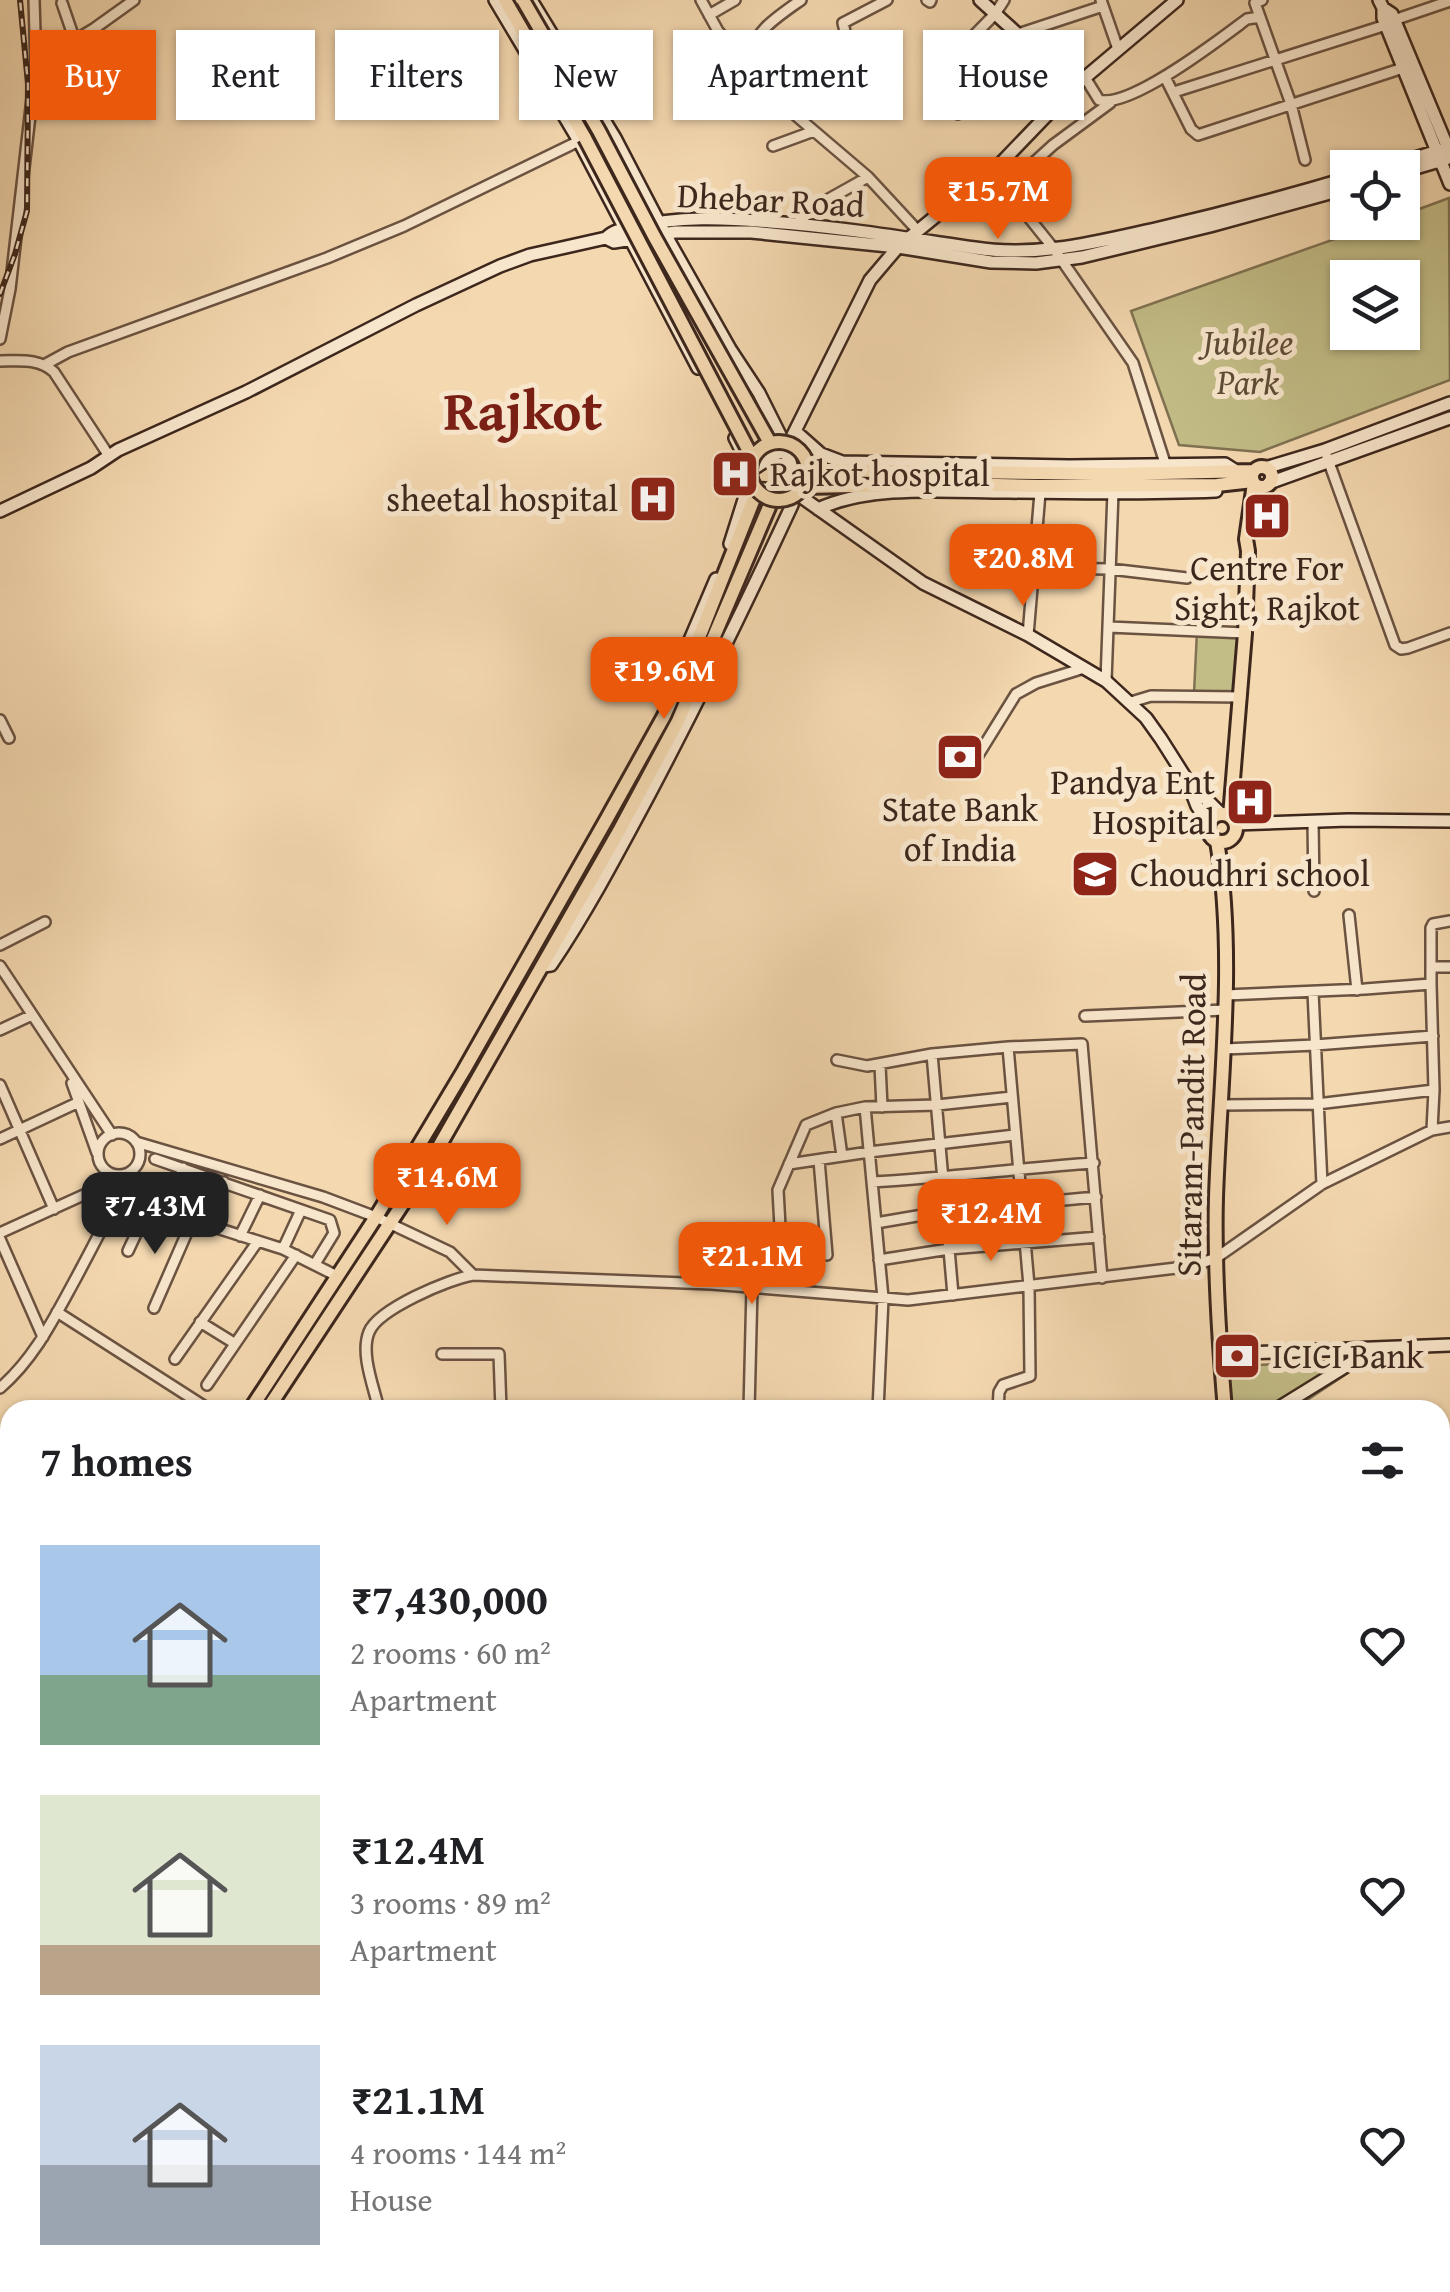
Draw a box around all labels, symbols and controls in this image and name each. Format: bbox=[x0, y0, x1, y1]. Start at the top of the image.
chip: Buy bbox=[30, 30, 156, 120]
chip: Rent bbox=[176, 30, 315, 120]
chip: Filters bbox=[335, 30, 499, 120]
chip: New bbox=[519, 30, 653, 120]
chip: Apartment bbox=[673, 30, 903, 120]
chip: House bbox=[923, 30, 1084, 120]
map controls bbox=[1330, 150, 1420, 350]
button: locate bbox=[1330, 150, 1420, 240]
pin: ₹15.7M bbox=[917, 157, 1079, 242]
text: ₹15.7M bbox=[947, 166, 1049, 213]
street label: Dhebar Road bbox=[676, 169, 866, 230]
button: layers bbox=[1330, 260, 1420, 350]
park label: Jubilee Park bbox=[1198, 316, 1293, 407]
district label: Rajkot bbox=[444, 370, 603, 450]
hospital icon: Rajkot hospital bbox=[709, 448, 761, 500]
place label: Rajkot hospital bbox=[770, 448, 990, 499]
place label: sheetal hospital bbox=[386, 473, 618, 524]
hospital icon: sheetal hospital bbox=[627, 473, 679, 525]
hospital icon: Centre For Sight, Rajkot bbox=[1241, 490, 1293, 542]
pin: ₹20.8M bbox=[942, 524, 1104, 609]
text: ₹20.8M bbox=[972, 533, 1074, 580]
place label: Centre For Sight, Rajkot bbox=[1174, 542, 1360, 633]
pin: ₹19.6M bbox=[583, 637, 745, 722]
text: ₹19.6M bbox=[613, 646, 715, 693]
bank icon: State Bank of India bbox=[934, 731, 986, 783]
place label: Pandya Ent Hospital bbox=[1050, 756, 1215, 847]
hospital icon: Pandya Ent Hospital bbox=[1224, 776, 1276, 828]
place label: State Bank of India bbox=[882, 783, 1038, 874]
school or university icon: Choudhri school bbox=[1069, 848, 1121, 900]
place label: Choudhri school bbox=[1130, 848, 1370, 899]
street label: Sitaram-Pandit Road bbox=[1162, 972, 1219, 1277]
pin: ₹14.6M bbox=[366, 1143, 528, 1228]
text: ₹14.6M bbox=[396, 1152, 498, 1199]
pin: ₹7.43M bbox=[74, 1172, 236, 1257]
pin: ₹12.4M bbox=[910, 1179, 1072, 1264]
text: ₹7.43M bbox=[104, 1181, 206, 1228]
text: ₹12.4M bbox=[940, 1188, 1042, 1235]
pin: ₹21.1M bbox=[671, 1222, 833, 1307]
text: ₹21.1M bbox=[701, 1231, 803, 1278]
bank icon: ICICI Bank bbox=[1211, 1330, 1263, 1382]
place label: ICICI Bank bbox=[1272, 1330, 1424, 1381]
text: 7 homes bbox=[40, 1430, 193, 1491]
icon: filters bbox=[1355, 1433, 1410, 1488]
text: ₹7,430,000 bbox=[350, 1568, 548, 1629]
icon: home bbox=[120, 1585, 240, 1705]
icon: heart bbox=[1355, 1618, 1410, 1673]
text: 2 rooms · 60 m² bbox=[350, 1629, 551, 1676]
text: Apartment bbox=[350, 1676, 497, 1723]
text: ₹12.4M bbox=[350, 1818, 485, 1879]
icon: home bbox=[120, 1835, 240, 1955]
icon: heart bbox=[1355, 1868, 1410, 1923]
text: 3 rooms · 89 m² bbox=[350, 1879, 551, 1926]
text: Apartment bbox=[350, 1926, 497, 1973]
text: ₹21.1M bbox=[350, 2068, 485, 2129]
icon: home bbox=[120, 2085, 240, 2205]
icon: heart bbox=[1355, 2118, 1410, 2173]
text: 4 rooms · 144 m² bbox=[350, 2129, 566, 2176]
text: House bbox=[350, 2176, 433, 2223]

